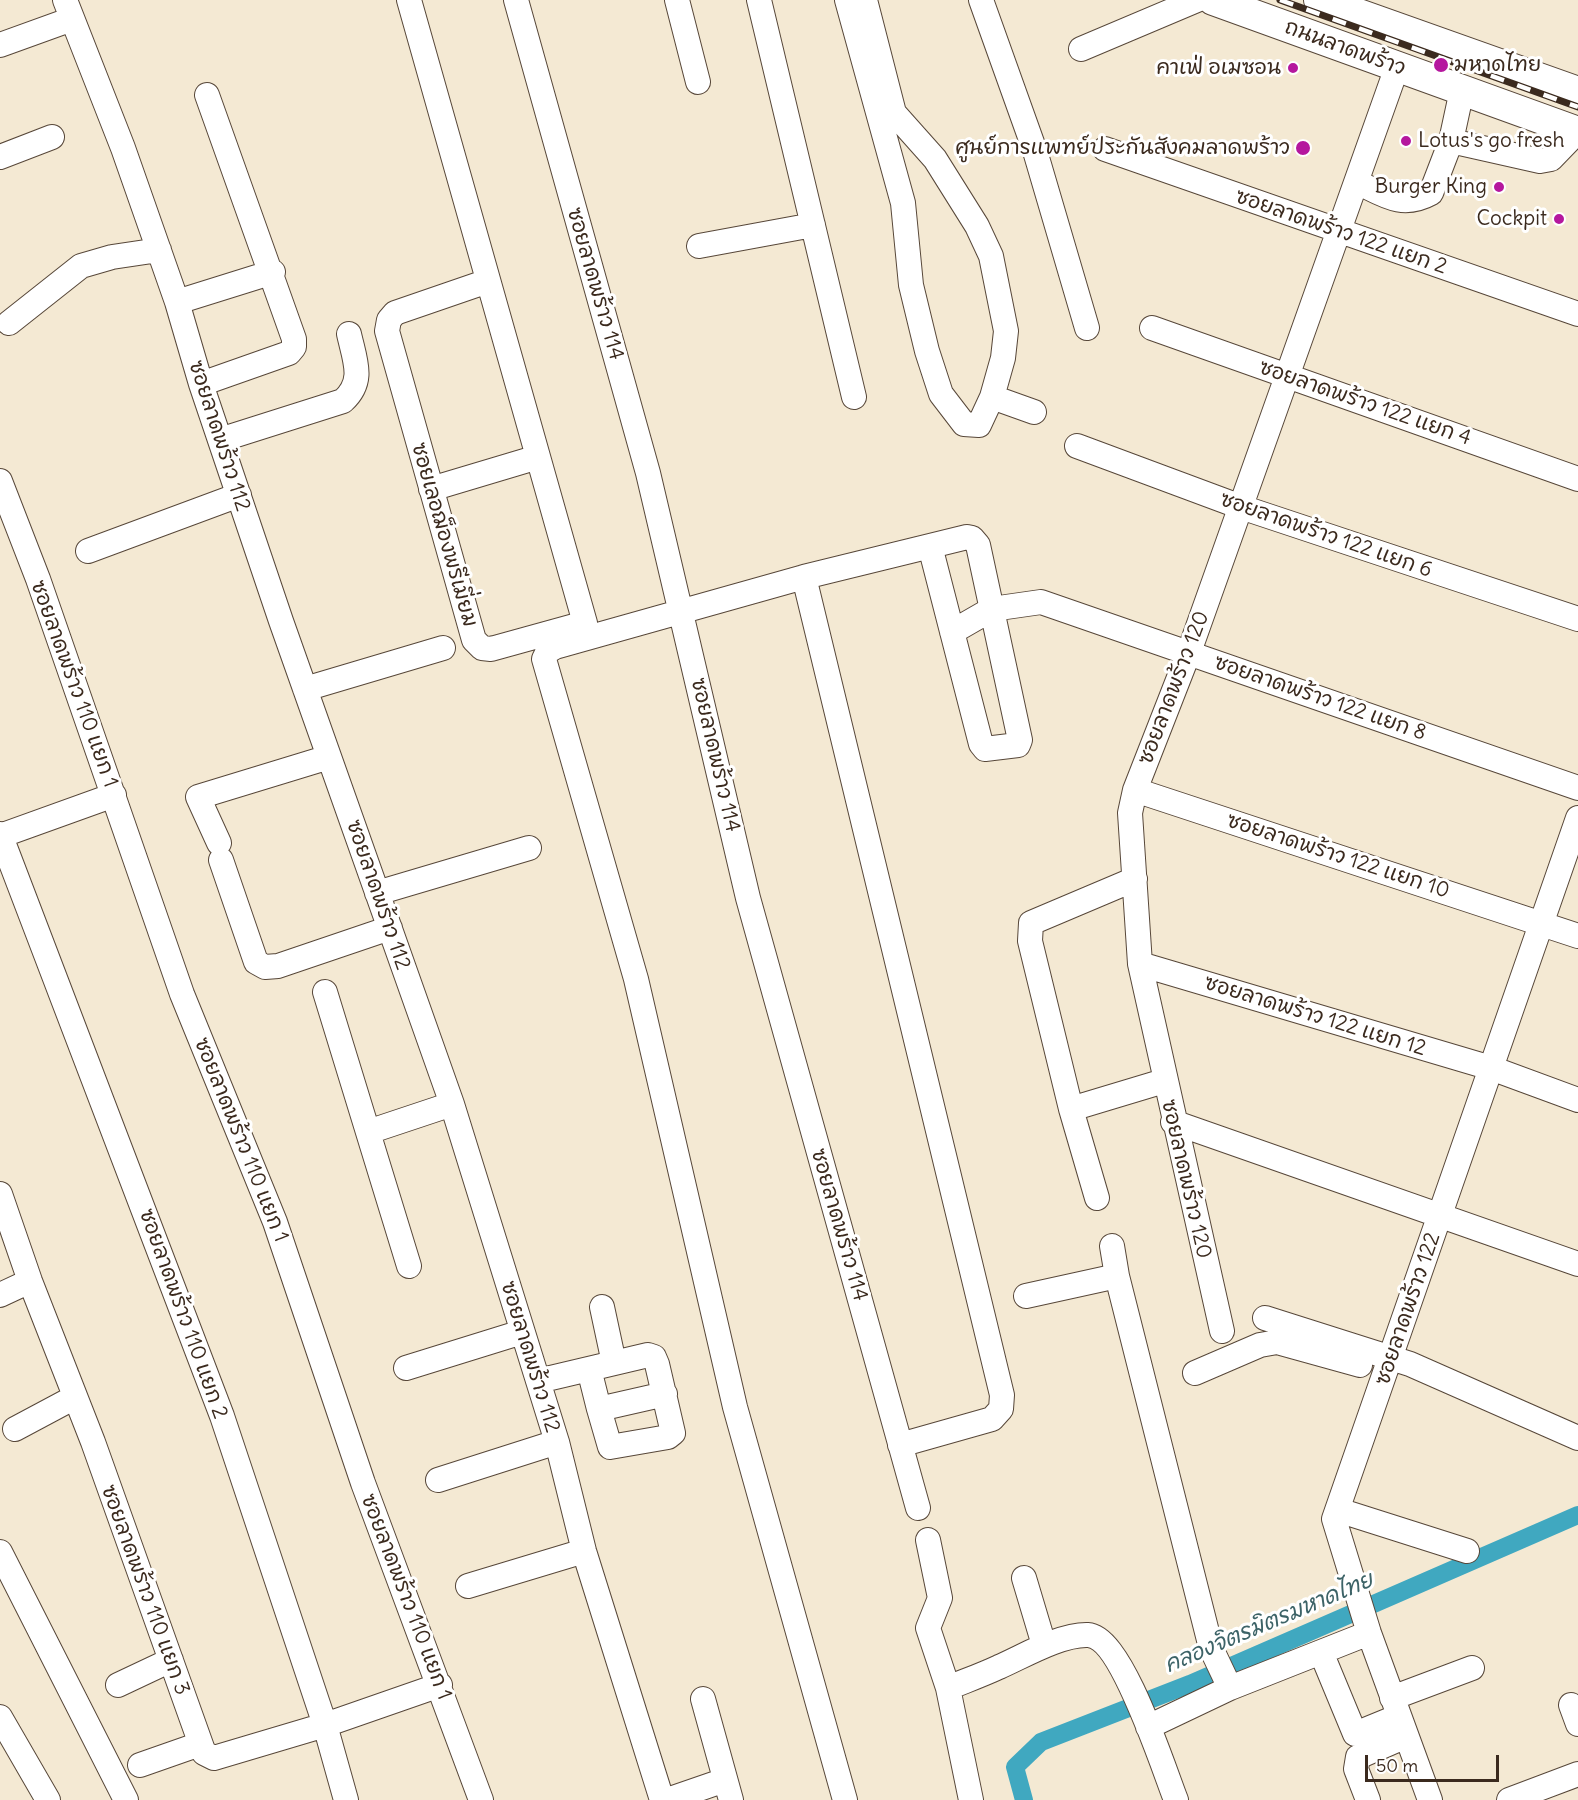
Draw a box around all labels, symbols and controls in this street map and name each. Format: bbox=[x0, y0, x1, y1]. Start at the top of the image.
street label: ถนนลาดพร้าว bbox=[1281, 15, 1409, 81]
place label: มหาดไทย bbox=[1454, 52, 1541, 78]
place label: คาเฟ่ อเมซอน bbox=[1156, 55, 1281, 81]
marker: มหาดไทย bbox=[1432, 56, 1450, 74]
marker: คาเฟ่ อเมซอน bbox=[1286, 61, 1300, 75]
place label: Lotus's go fresh bbox=[1418, 128, 1565, 154]
marker: Lotus's go fresh bbox=[1399, 134, 1413, 148]
place label: ศูนย์การแพทย์ประกันสังคมลาดพร้าว bbox=[955, 135, 1290, 161]
marker: ศูนย์การแพทย์ประกันสังคมลาดพร้าว bbox=[1294, 139, 1312, 157]
place label: Burger King bbox=[1374, 174, 1487, 200]
marker: Burger King bbox=[1492, 180, 1506, 194]
street label: ซอยลาดพร้าว 122 แยก 2 bbox=[1232, 184, 1450, 280]
street label: ซอยลาดพร้าว 114 bbox=[561, 205, 629, 363]
place label: Cockpit bbox=[1476, 206, 1547, 232]
marker: Cockpit bbox=[1552, 212, 1566, 226]
street label: ซอยลาดพร้าว 122 แยก 4 bbox=[1256, 355, 1474, 451]
street label: ซอยลาดพร้าว 112 bbox=[183, 358, 255, 514]
street label: ซอยเลอฌ็องพรีเมี่ยม bbox=[406, 440, 482, 630]
street label: ซอยลาดพร้าว 122 แยก 6 bbox=[1217, 487, 1435, 583]
street label: ซอยลาดพร้าว 110 แยก 1 bbox=[25, 577, 123, 791]
street label: ซอยลาดพร้าว 120 bbox=[1133, 608, 1215, 768]
street label: ซอยลาดพร้าว 122 แยก 8 bbox=[1211, 650, 1429, 746]
street label: ซอยลาดพร้าว 114 bbox=[685, 676, 745, 834]
street label: ซอยลาดพร้าว 122 แยก 10 bbox=[1223, 808, 1453, 904]
street label: ซอยลาดพร้าว 112 bbox=[341, 817, 415, 973]
street label: ซอยลาดพร้าว 122 แยก 12 bbox=[1201, 970, 1429, 1062]
street label: ซอยลาดพร้าว 110 แยก 1 bbox=[188, 1034, 294, 1246]
street label: ซอยลาดพร้าว 120 bbox=[1155, 1097, 1217, 1261]
street label: ซอยลาดพร้าว 114 bbox=[805, 1146, 873, 1304]
street label: ซอยลาดพร้าว 110 แยก 2 bbox=[133, 1206, 233, 1422]
street label: ซอยลาดพร้าว 122 bbox=[1370, 1229, 1446, 1389]
street label: ซอยลาดพร้าว 112 bbox=[495, 1278, 565, 1436]
street label: ซอยลาดพร้าว 110 แยก 3 bbox=[95, 1482, 195, 1698]
street label: ซอยลาดพร้าว 110 แยก 1 bbox=[355, 1491, 457, 1703]
water label: คลองจิตรมิตรมหาดไทย bbox=[1161, 1567, 1377, 1679]
scale bar bbox=[1368, 1743, 1502, 1781]
text: 50 m bbox=[1376, 1754, 1418, 1777]

